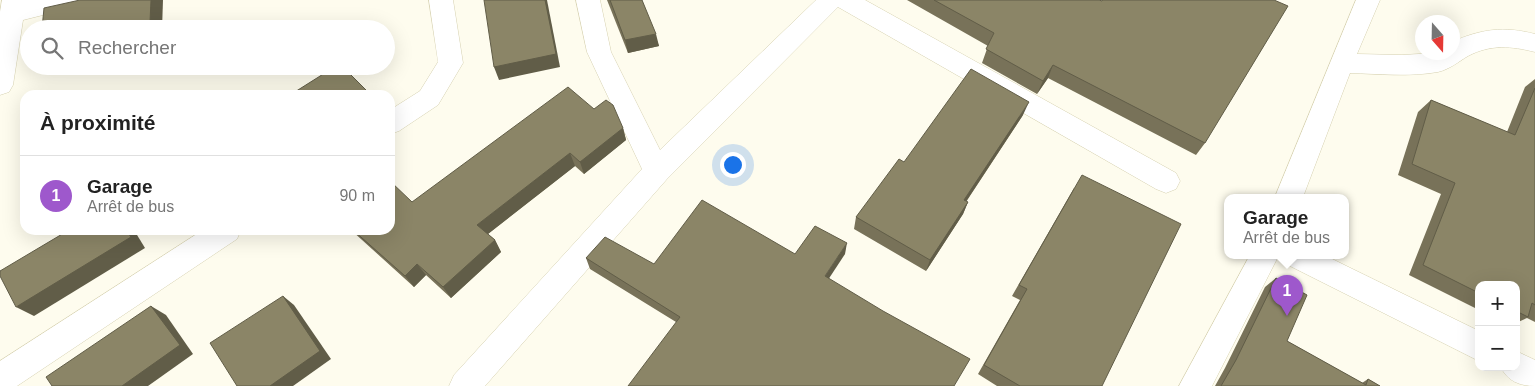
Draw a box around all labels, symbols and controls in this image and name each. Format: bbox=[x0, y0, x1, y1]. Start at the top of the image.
north arrow bbox=[1415, 15, 1460, 60]
search box bbox=[20, 20, 395, 75]
icon: search bbox=[38, 34, 66, 62]
text: Rechercher bbox=[78, 37, 176, 58]
text: À proximité bbox=[40, 111, 156, 134]
your location bbox=[720, 152, 746, 178]
text: Garage bbox=[87, 176, 152, 197]
text: 1 bbox=[52, 187, 60, 204]
text: 90 m bbox=[339, 187, 375, 204]
popup bbox=[1224, 194, 1349, 259]
text: Arrêt de bus bbox=[87, 198, 174, 215]
text: Garage bbox=[1243, 207, 1308, 228]
text: Arrêt de bus bbox=[1243, 229, 1330, 246]
pin: 1 bbox=[1271, 275, 1303, 316]
map controls bbox=[1475, 281, 1520, 371]
button: + bbox=[1475, 281, 1520, 326]
button: − bbox=[1475, 326, 1520, 371]

